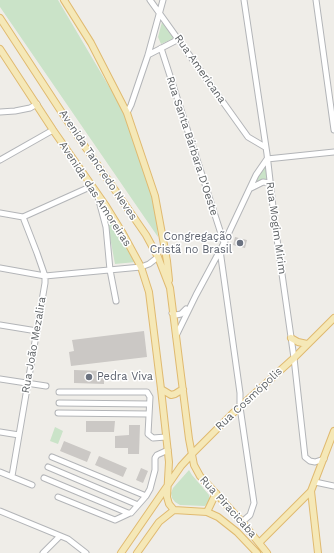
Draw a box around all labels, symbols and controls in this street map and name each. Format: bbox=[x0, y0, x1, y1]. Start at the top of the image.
street label: Rua Americana bbox=[171, 32, 229, 106]
street label: Rua Santa Bárbara D'Oeste bbox=[163, 75, 221, 217]
street label: Avenida Tancredo Neves bbox=[56, 107, 140, 223]
street label: Avenida das Amoreiras bbox=[56, 139, 134, 249]
street label: Rua Mogim Mirim bbox=[263, 181, 289, 275]
place label: Congregação Cristã no Brasil bbox=[150, 230, 232, 256]
marker: Congregação Cristã no Brasil bbox=[235, 238, 245, 248]
street label: Rua João Mezalira bbox=[19, 296, 49, 394]
street label: Rua Cosmópolis bbox=[213, 365, 285, 433]
place label: Pedra Viva bbox=[97, 370, 153, 384]
marker: Pedra Viva bbox=[84, 372, 94, 382]
street label: Rua Piracicaba bbox=[197, 473, 259, 541]

